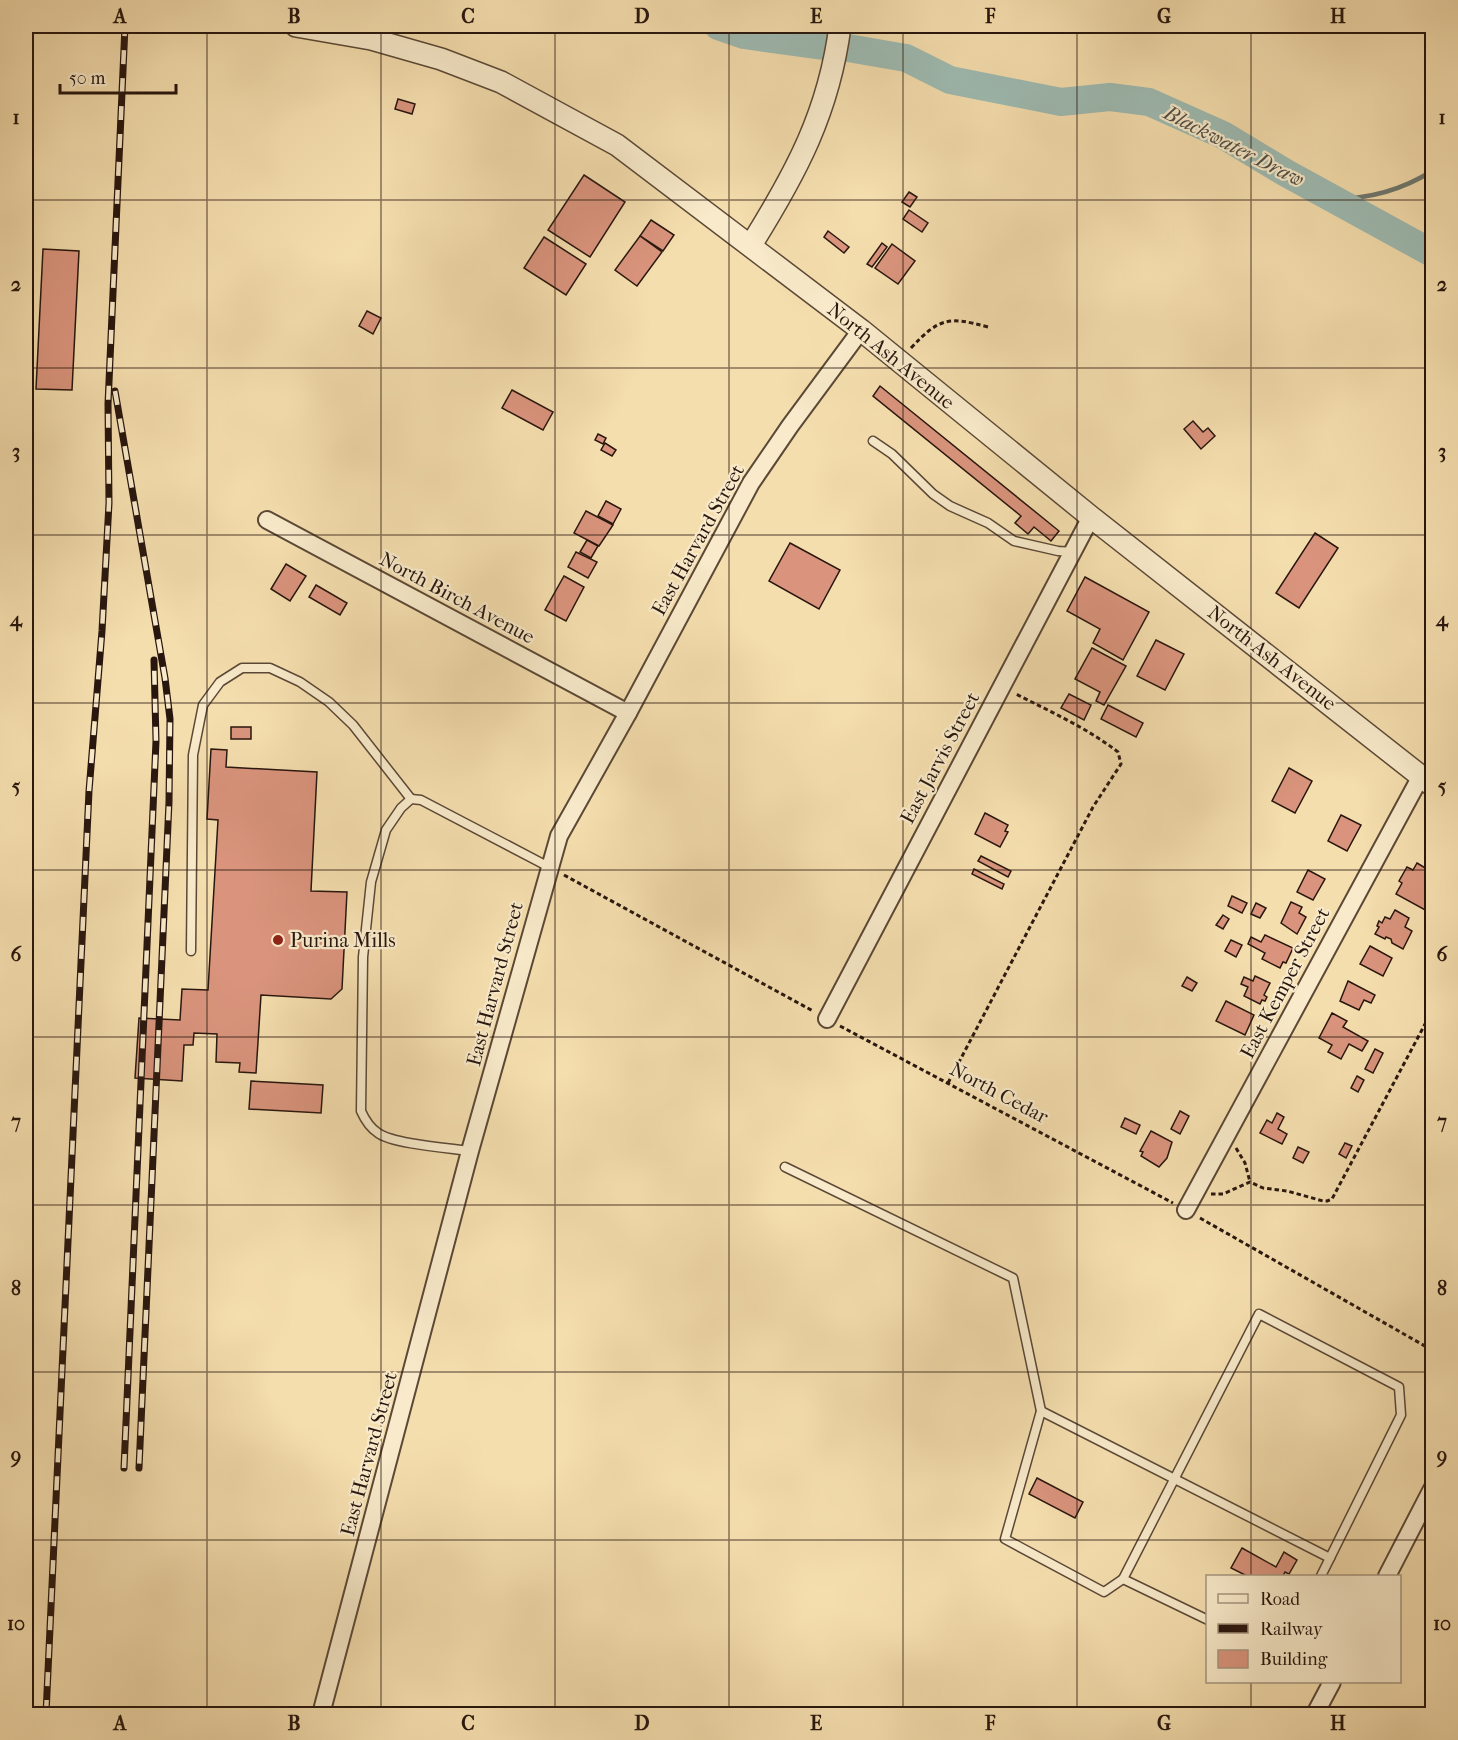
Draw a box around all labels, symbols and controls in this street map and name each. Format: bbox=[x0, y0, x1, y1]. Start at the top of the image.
text: A bbox=[112, 5, 128, 28]
text: B bbox=[287, 5, 301, 28]
text: C bbox=[461, 5, 475, 28]
text: D bbox=[634, 5, 650, 28]
text: E bbox=[810, 5, 822, 28]
text: F bbox=[984, 5, 996, 28]
text: G bbox=[1157, 5, 1171, 28]
text: H bbox=[1330, 5, 1346, 28]
scale bar bbox=[60, 57, 176, 95]
text: 50 m bbox=[69, 68, 106, 89]
water label: Blackwater Draw bbox=[1159, 100, 1308, 192]
text: 1 bbox=[12, 106, 20, 129]
text: 1 bbox=[1438, 106, 1446, 129]
text: 2 bbox=[11, 273, 21, 296]
text: 2 bbox=[1437, 273, 1447, 296]
street label: North Ash Avenue bbox=[823, 298, 959, 414]
text: 3 bbox=[12, 440, 20, 463]
text: 3 bbox=[1438, 440, 1446, 463]
street label: East Harvard Street bbox=[647, 460, 749, 620]
street label: North Birch Avenue bbox=[376, 547, 539, 649]
street label: North Ash Avenue bbox=[1203, 601, 1341, 715]
text: 4 bbox=[9, 608, 23, 632]
text: 4 bbox=[1435, 608, 1449, 632]
street label: East Jarvis Street bbox=[896, 688, 984, 828]
text: 5 bbox=[12, 775, 21, 798]
text: 5 bbox=[1438, 775, 1447, 798]
street label: East Harvard Street bbox=[462, 899, 528, 1069]
street label: East Kemper Street bbox=[1236, 904, 1334, 1062]
place label: Purina Mills bbox=[290, 929, 396, 952]
marker: Purina Mills bbox=[271, 933, 285, 947]
text: 6 bbox=[11, 943, 23, 966]
text: 6 bbox=[1437, 943, 1449, 966]
street label: North Cedar bbox=[946, 1057, 1053, 1129]
text: 7 bbox=[10, 1110, 21, 1133]
text: 7 bbox=[1436, 1110, 1447, 1133]
text: 8 bbox=[11, 1277, 21, 1300]
text: 8 bbox=[1437, 1277, 1447, 1300]
street label: East Harvard Street bbox=[336, 1369, 402, 1539]
text: 9 bbox=[10, 1445, 21, 1468]
text: 9 bbox=[1436, 1445, 1447, 1468]
legend bbox=[1206, 1575, 1401, 1683]
text: Road bbox=[1260, 1589, 1300, 1610]
text: 10 bbox=[7, 1612, 25, 1635]
text: 10 bbox=[1433, 1612, 1451, 1635]
text: Railway bbox=[1260, 1619, 1324, 1640]
text: Building bbox=[1260, 1649, 1328, 1670]
text: A bbox=[112, 1712, 128, 1735]
text: B bbox=[287, 1712, 301, 1735]
text: C bbox=[461, 1712, 475, 1735]
text: D bbox=[634, 1712, 650, 1735]
text: E bbox=[810, 1712, 822, 1735]
text: F bbox=[984, 1712, 996, 1735]
text: G bbox=[1157, 1712, 1171, 1735]
text: H bbox=[1330, 1712, 1346, 1735]

